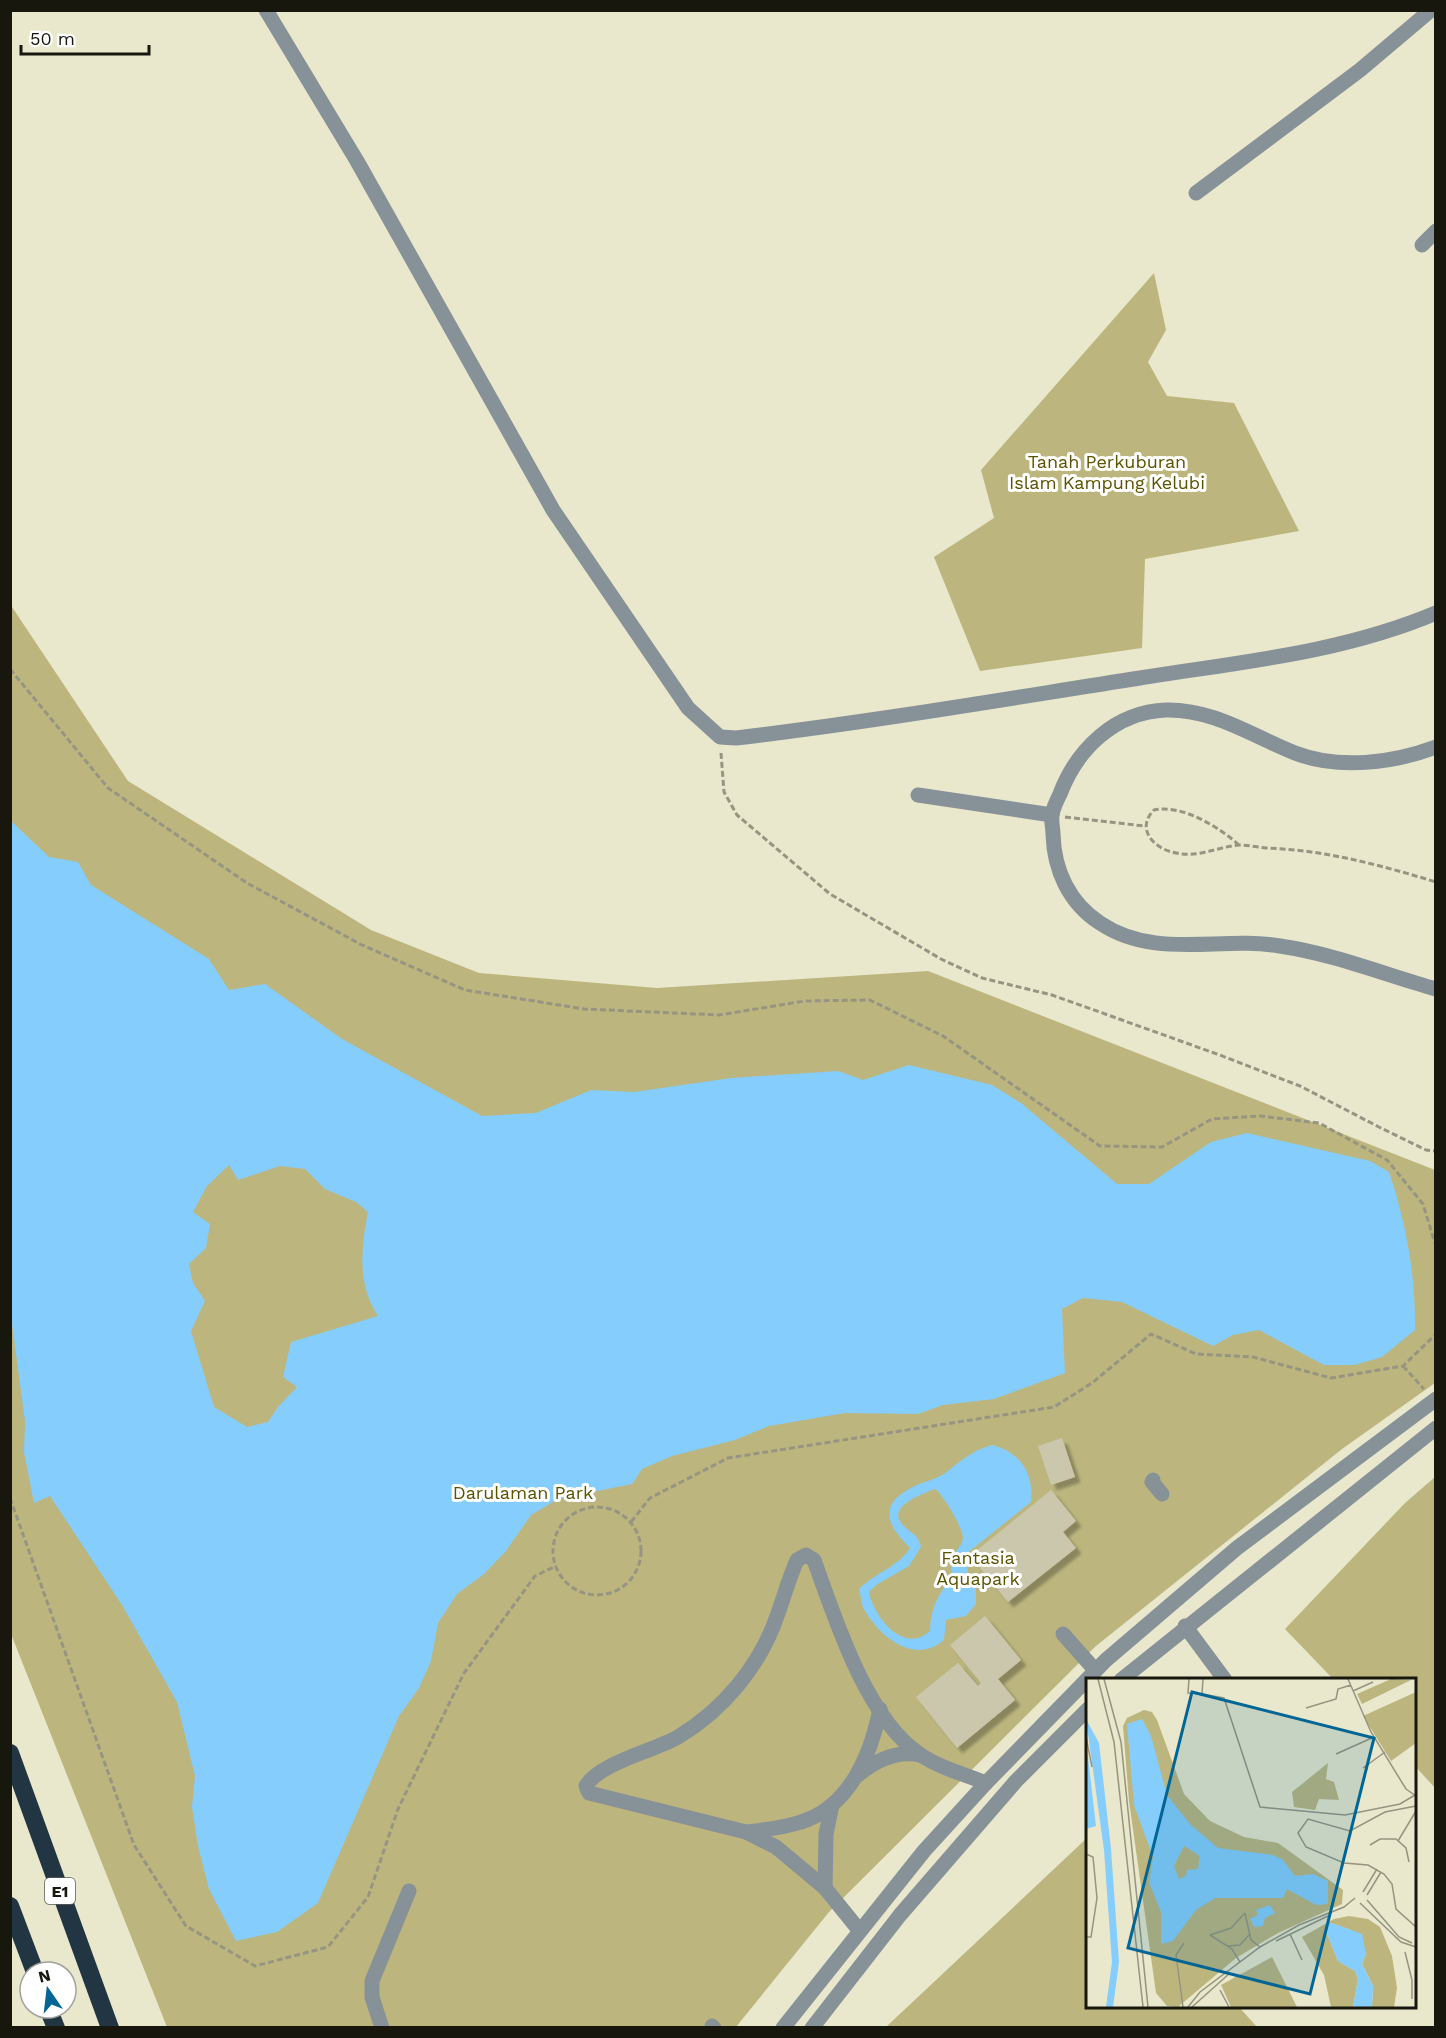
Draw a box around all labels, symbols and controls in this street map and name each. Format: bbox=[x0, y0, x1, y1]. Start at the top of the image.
scale bar bbox=[21, 18, 148, 56]
text: 50 m bbox=[30, 28, 75, 49]
park label: Tanah Perkuburan Islam Kampung Kelubi bbox=[1009, 451, 1205, 493]
park label: Darulaman Park bbox=[453, 1482, 593, 1503]
park label: Fantasia Aquapark bbox=[936, 1547, 1020, 1589]
inset map bbox=[1086, 1678, 1416, 2008]
road number: E1 bbox=[45, 1878, 75, 1904]
north arrow bbox=[18, 1960, 78, 2020]
text: N bbox=[36, 1965, 53, 1987]

